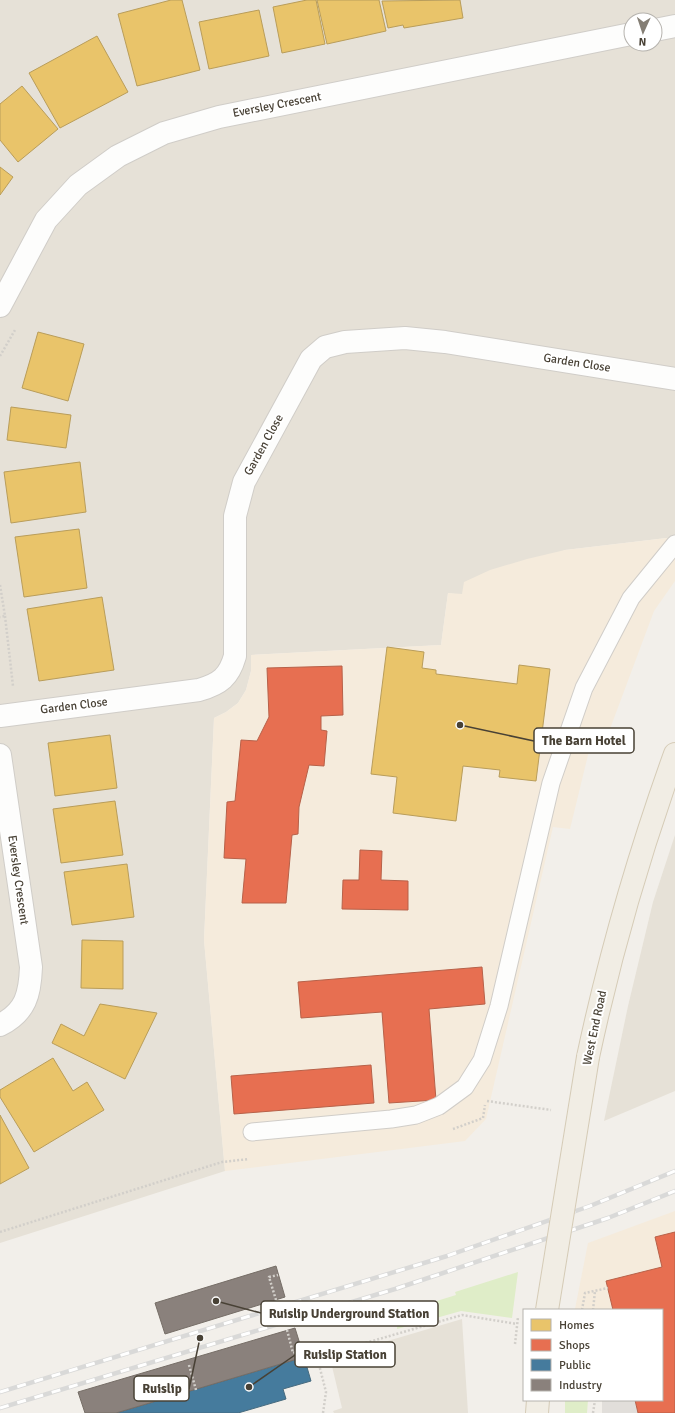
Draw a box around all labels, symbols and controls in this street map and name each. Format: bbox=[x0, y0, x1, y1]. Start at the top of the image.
north arrow bbox=[623, 12, 663, 52]
text: N bbox=[638, 35, 647, 48]
street label: Eversley Crescent bbox=[231, 89, 323, 121]
street label: Garden Close bbox=[542, 350, 612, 376]
street label: Garden Close bbox=[241, 412, 287, 478]
street label: Garden Close bbox=[39, 694, 109, 718]
callout: The Barn Hotel bbox=[534, 728, 634, 753]
text: The Barn Hotel bbox=[542, 733, 626, 749]
street label: Eversley Crescent bbox=[4, 834, 32, 926]
street label: West End Road bbox=[580, 989, 610, 1067]
callout: Ruislip Underground Station bbox=[261, 1301, 438, 1326]
text: Ruislip Underground Station bbox=[269, 1306, 429, 1322]
legend bbox=[523, 1309, 663, 1401]
text: Homes bbox=[559, 1318, 594, 1333]
text: Shops bbox=[559, 1338, 590, 1353]
callout: Ruislip Station bbox=[295, 1342, 395, 1367]
text: Ruislip Station bbox=[303, 1347, 387, 1363]
text: Public bbox=[559, 1358, 591, 1373]
callout: Ruislip bbox=[134, 1376, 189, 1401]
text: Industry bbox=[559, 1378, 602, 1393]
text: Ruislip bbox=[142, 1381, 182, 1397]

